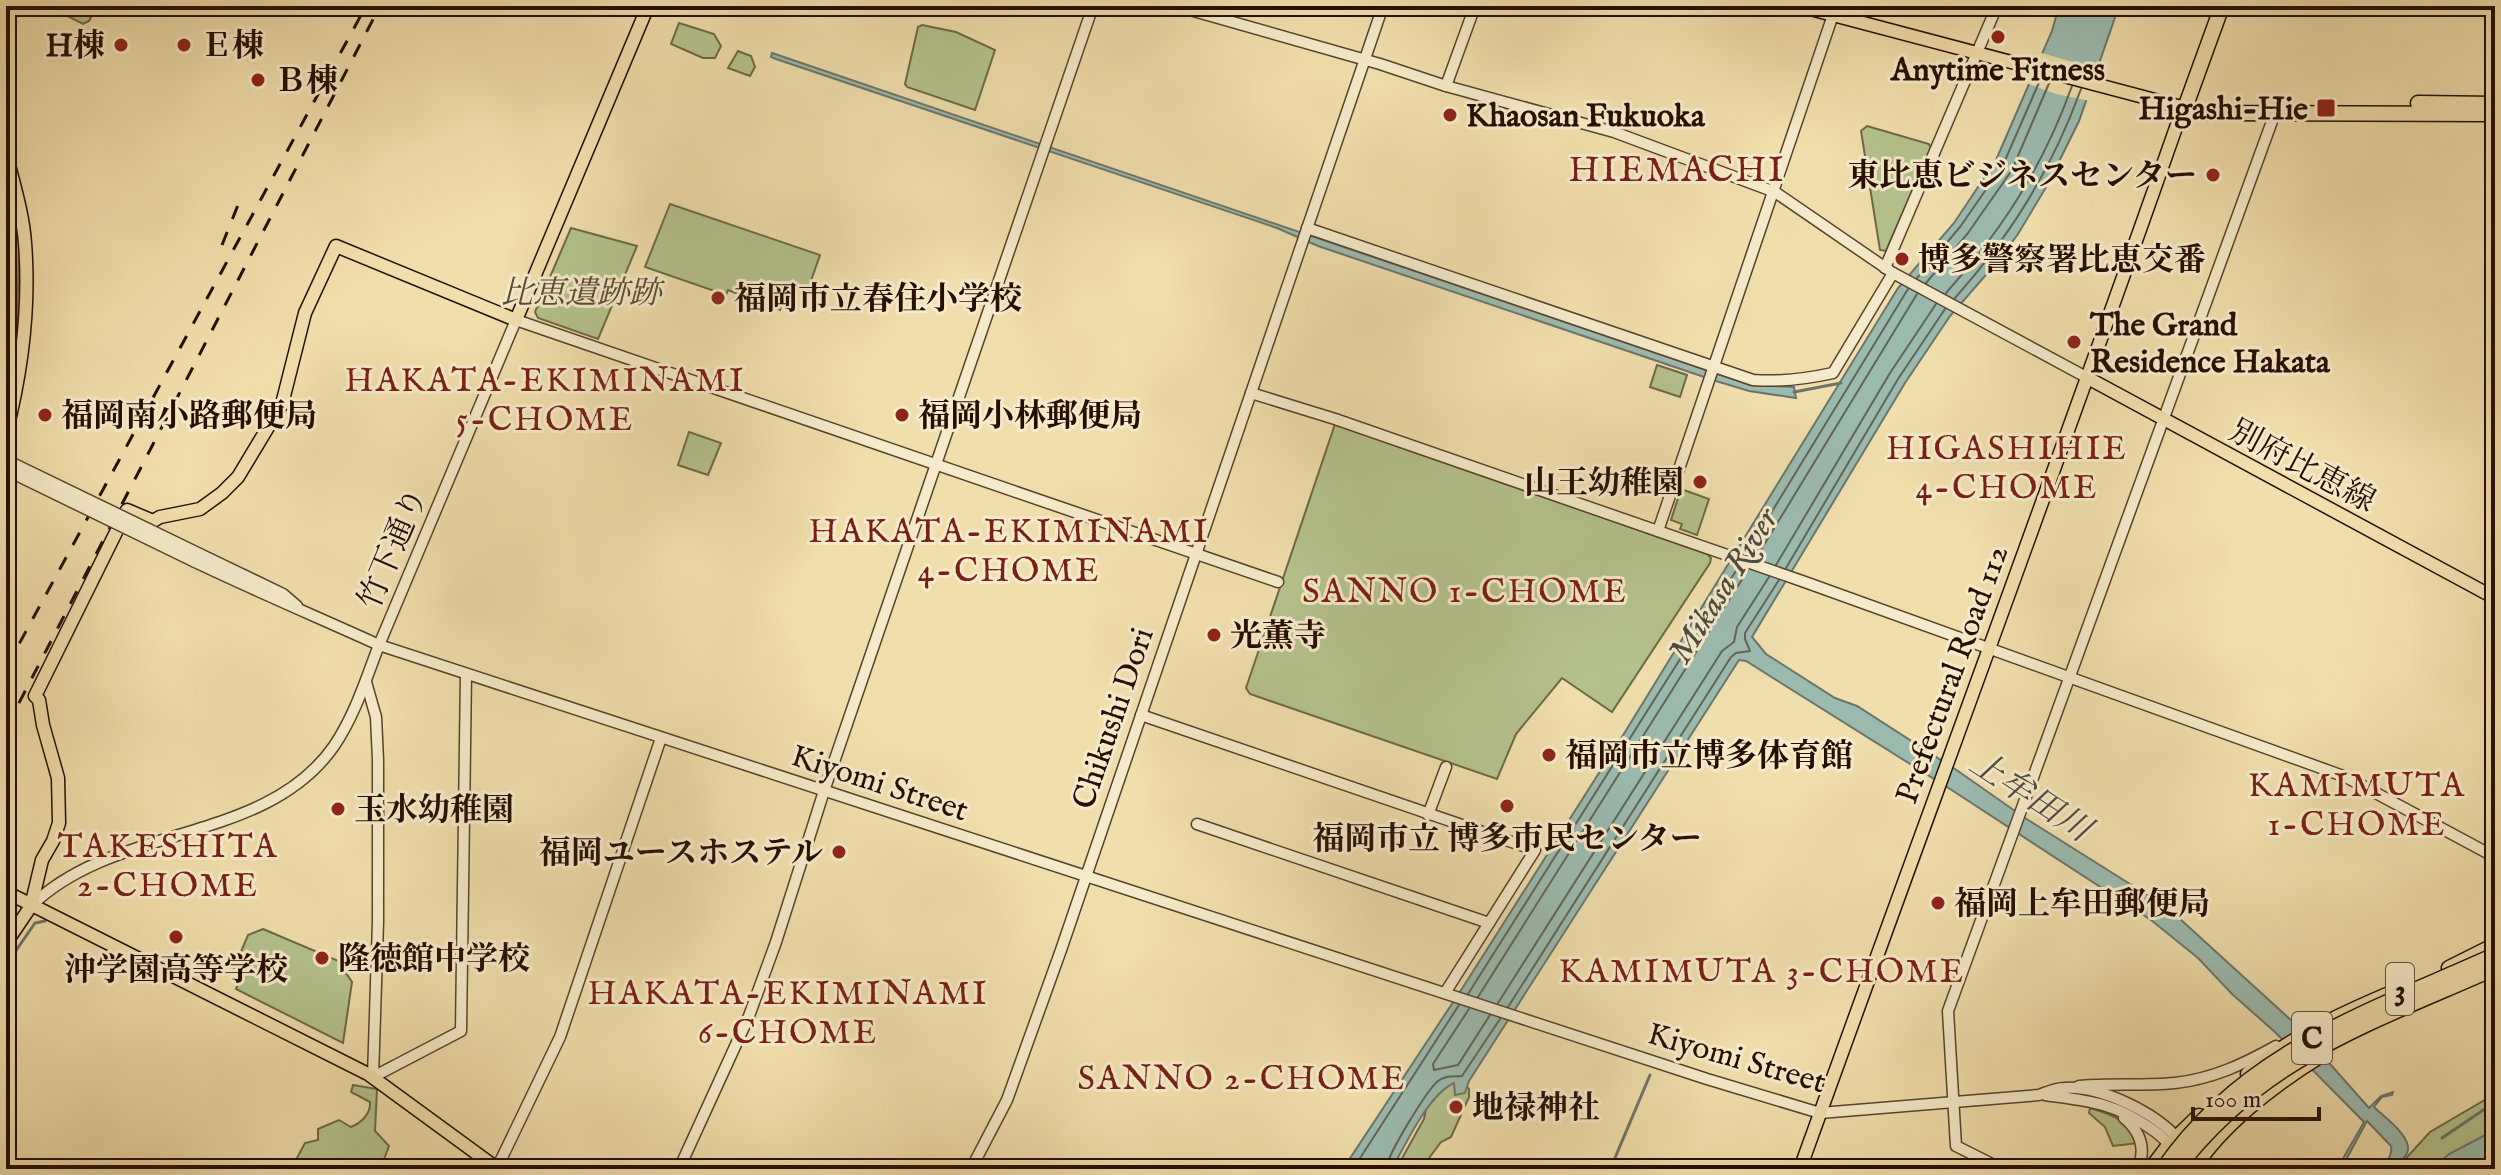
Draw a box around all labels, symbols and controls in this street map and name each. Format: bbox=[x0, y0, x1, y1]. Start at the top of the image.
place label: H棟 bbox=[46, 27, 105, 68]
place label: Ｅ棟 bbox=[200, 27, 264, 68]
marker: Anytime Fitness bbox=[1989, 28, 2007, 46]
marker: H棟 bbox=[112, 36, 130, 54]
marker: Ｅ棟 bbox=[175, 36, 193, 54]
place label: Anytime Fitness bbox=[1889, 51, 2105, 92]
place label: Ｂ棟 bbox=[274, 62, 338, 103]
marker: Ｂ棟 bbox=[249, 71, 267, 89]
place label: Higashi-Hie bbox=[2138, 90, 2308, 131]
place label: Khaosan Fukuoka bbox=[1466, 97, 1706, 138]
marker: Higashi-Hie bbox=[2315, 97, 2337, 119]
marker: Khaosan Fukuoka bbox=[1441, 106, 1459, 124]
district label: HIEMACHI bbox=[1568, 148, 1786, 194]
place label: 東比恵ビジネスセンター bbox=[1847, 157, 2197, 198]
marker: 東比恵ビジネスセンター bbox=[2204, 166, 2222, 184]
place label: 博多警察署比恵交番 bbox=[1918, 241, 2206, 282]
marker: 博多警察署比恵交番 bbox=[1893, 250, 1911, 268]
park label: 比恵遺跡跡 bbox=[501, 274, 666, 315]
place label: 福岡市立春住小学校 bbox=[734, 280, 1022, 321]
marker: 福岡市立春住小学校 bbox=[709, 289, 727, 307]
place label: The Grand Residence Hakata bbox=[2089, 306, 2331, 384]
marker: The Grand Residence Hakata bbox=[2065, 333, 2083, 351]
district label: HAKATA-EKIMINAMI 5-CHOME bbox=[344, 360, 746, 442]
place label: 福岡南小路郵便局 bbox=[61, 397, 317, 438]
place label: 福岡小林郵便局 bbox=[918, 397, 1142, 438]
marker: 福岡南小路郵便局 bbox=[36, 406, 54, 424]
marker: 福岡小林郵便局 bbox=[893, 406, 911, 424]
street label: 別府比恵線 bbox=[2222, 412, 2382, 523]
district label: HIGASHIHIE 4-CHOME bbox=[1886, 428, 2128, 510]
place label: 山王幼稚園 bbox=[1524, 464, 1684, 505]
marker: 山王幼稚園 bbox=[1691, 473, 1709, 491]
street label: 竹下通り bbox=[350, 482, 438, 616]
water label: Mikasa River bbox=[1659, 499, 1790, 672]
district label: HAKATA-EKIMINAMI 4-CHOME bbox=[808, 511, 1210, 593]
street label: Prefectural Road 112 bbox=[1888, 540, 2019, 810]
district label: SANNO 1-CHOME bbox=[1302, 571, 1628, 614]
place label: 光薫寺 bbox=[1230, 617, 1326, 658]
street label: Chikushi Dori bbox=[1064, 623, 1165, 815]
marker: 光薫寺 bbox=[1205, 626, 1223, 644]
street label: Kiyomi Street bbox=[786, 736, 973, 832]
place label: 福岡市立博多体育館 bbox=[1565, 737, 1853, 778]
water label: 上牟田川 bbox=[1961, 742, 2102, 854]
marker: 福岡市立博多体育館 bbox=[1540, 746, 1558, 764]
district label: KAMIMUTA 1-CHOME bbox=[2248, 765, 2466, 847]
place label: 玉水幼稚園 bbox=[354, 791, 514, 832]
marker: 福岡市立 博多市民センター bbox=[1498, 797, 1516, 815]
marker: 玉水幼稚園 bbox=[329, 800, 347, 818]
place label: 福岡市立 博多市民センター bbox=[1312, 820, 1702, 861]
district label: TAKESHITA 2-CHOME bbox=[57, 826, 279, 908]
place label: 福岡ユースホステル bbox=[539, 834, 823, 875]
marker: 福岡ユースホステル bbox=[830, 843, 848, 861]
place label: 福岡上牟田郵便局 bbox=[1954, 885, 2210, 926]
marker: 福岡上牟田郵便局 bbox=[1929, 894, 1947, 912]
marker: 沖学園高等学校 bbox=[167, 928, 185, 946]
place label: 隆徳館中学校 bbox=[338, 940, 530, 981]
marker: 隆徳館中学校 bbox=[313, 949, 331, 967]
place label: 沖学園高等学校 bbox=[64, 951, 288, 992]
district label: KAMIMUTA 3-CHOME bbox=[1559, 951, 1965, 994]
road number: 3 bbox=[2386, 963, 2414, 1015]
district label: HAKATA-EKIMINAMI 6-CHOME bbox=[587, 973, 989, 1055]
road number: C bbox=[2292, 1012, 2332, 1064]
street label: Kiyomi Street bbox=[1642, 1014, 1830, 1104]
district label: SANNO 2-CHOME bbox=[1078, 1058, 1406, 1101]
scale bar bbox=[2193, 1071, 2319, 1121]
text: 100 m bbox=[2205, 1085, 2261, 1116]
place label: 地禄神社 bbox=[1472, 1089, 1600, 1130]
marker: 地禄神社 bbox=[1447, 1098, 1465, 1116]

